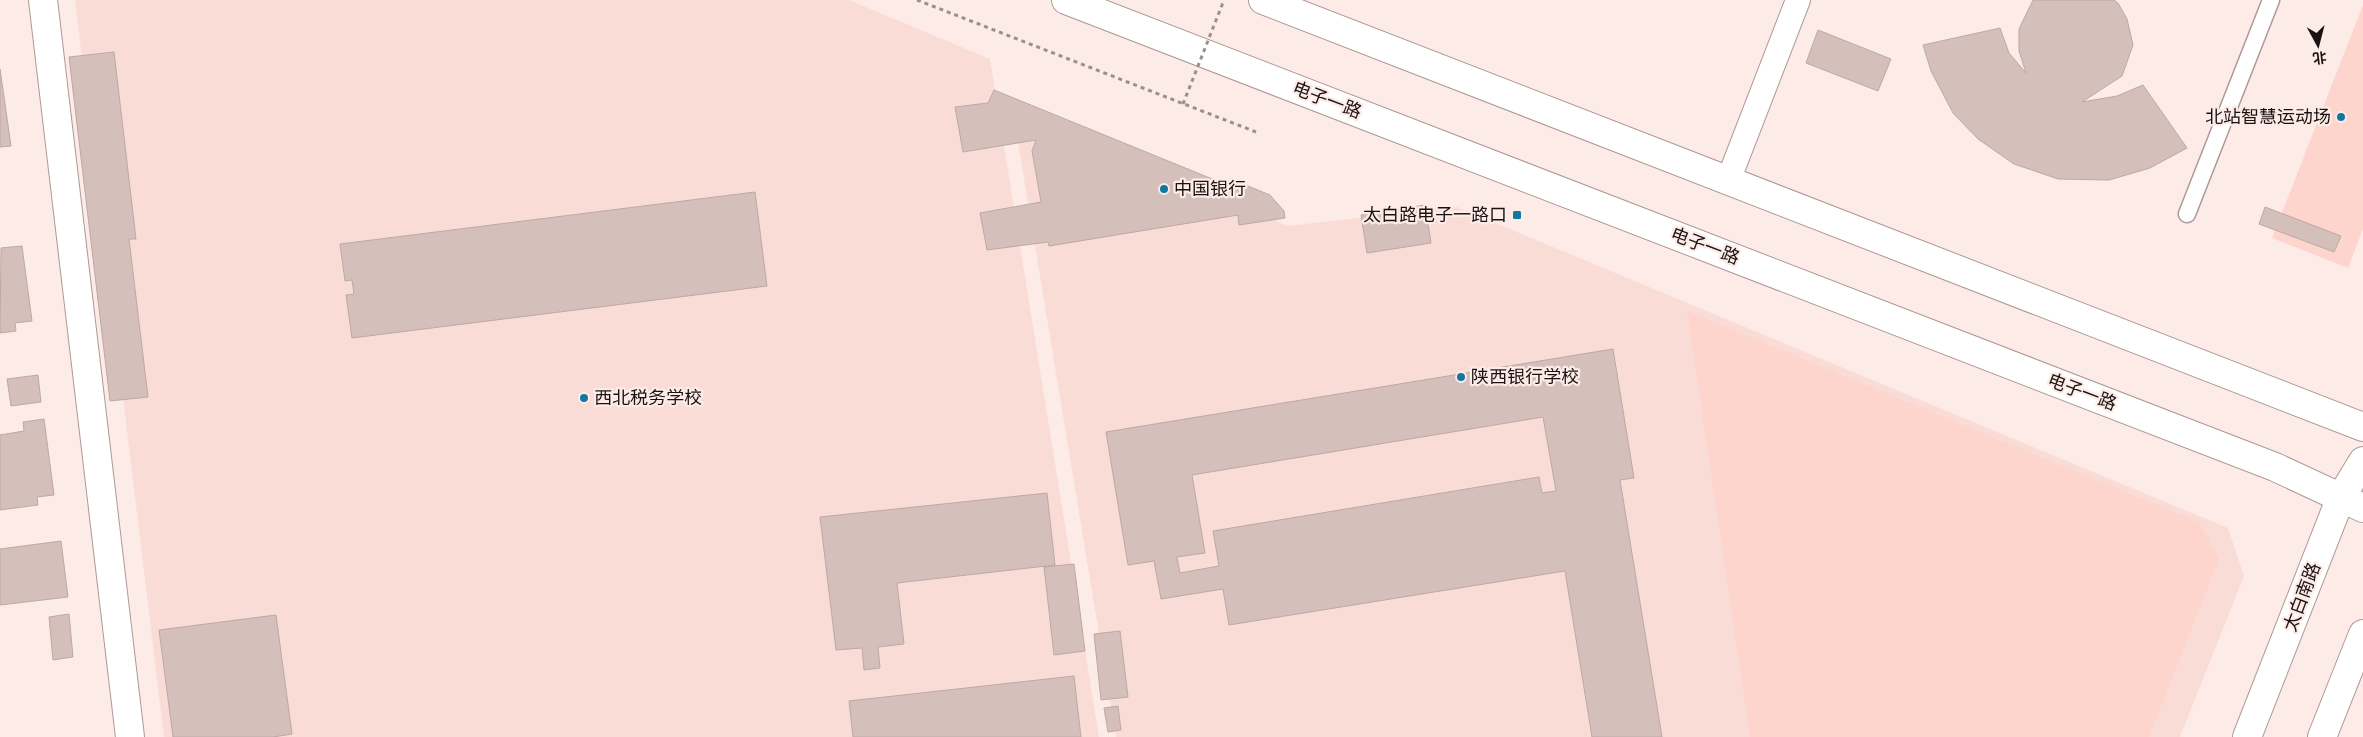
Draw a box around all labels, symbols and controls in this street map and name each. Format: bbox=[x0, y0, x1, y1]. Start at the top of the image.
north arrow bbox=[2293, 20, 2343, 70]
text: 北 bbox=[2312, 48, 2328, 68]
street label: 电子一路 bbox=[1289, 77, 1365, 123]
place label: 北站智慧运动场 bbox=[2205, 106, 2331, 128]
marker: 北站智慧运动场 bbox=[2335, 111, 2347, 123]
place label: 中国银行 bbox=[1174, 178, 1246, 200]
marker: 中国银行 bbox=[1158, 183, 1170, 195]
place label: 太白路电子一路口 bbox=[1363, 204, 1507, 226]
marker: 太白路电子一路口 bbox=[1511, 209, 1523, 221]
street label: 电子一路 bbox=[1667, 223, 1743, 269]
place label: 陕西银行学校 bbox=[1471, 366, 1579, 388]
street label: 电子一路 bbox=[2044, 369, 2120, 415]
marker: 陕西银行学校 bbox=[1455, 371, 1467, 383]
place label: 西北税务学校 bbox=[594, 387, 702, 409]
marker: 西北税务学校 bbox=[578, 392, 590, 404]
street label: 太白南路 bbox=[2279, 559, 2325, 635]

